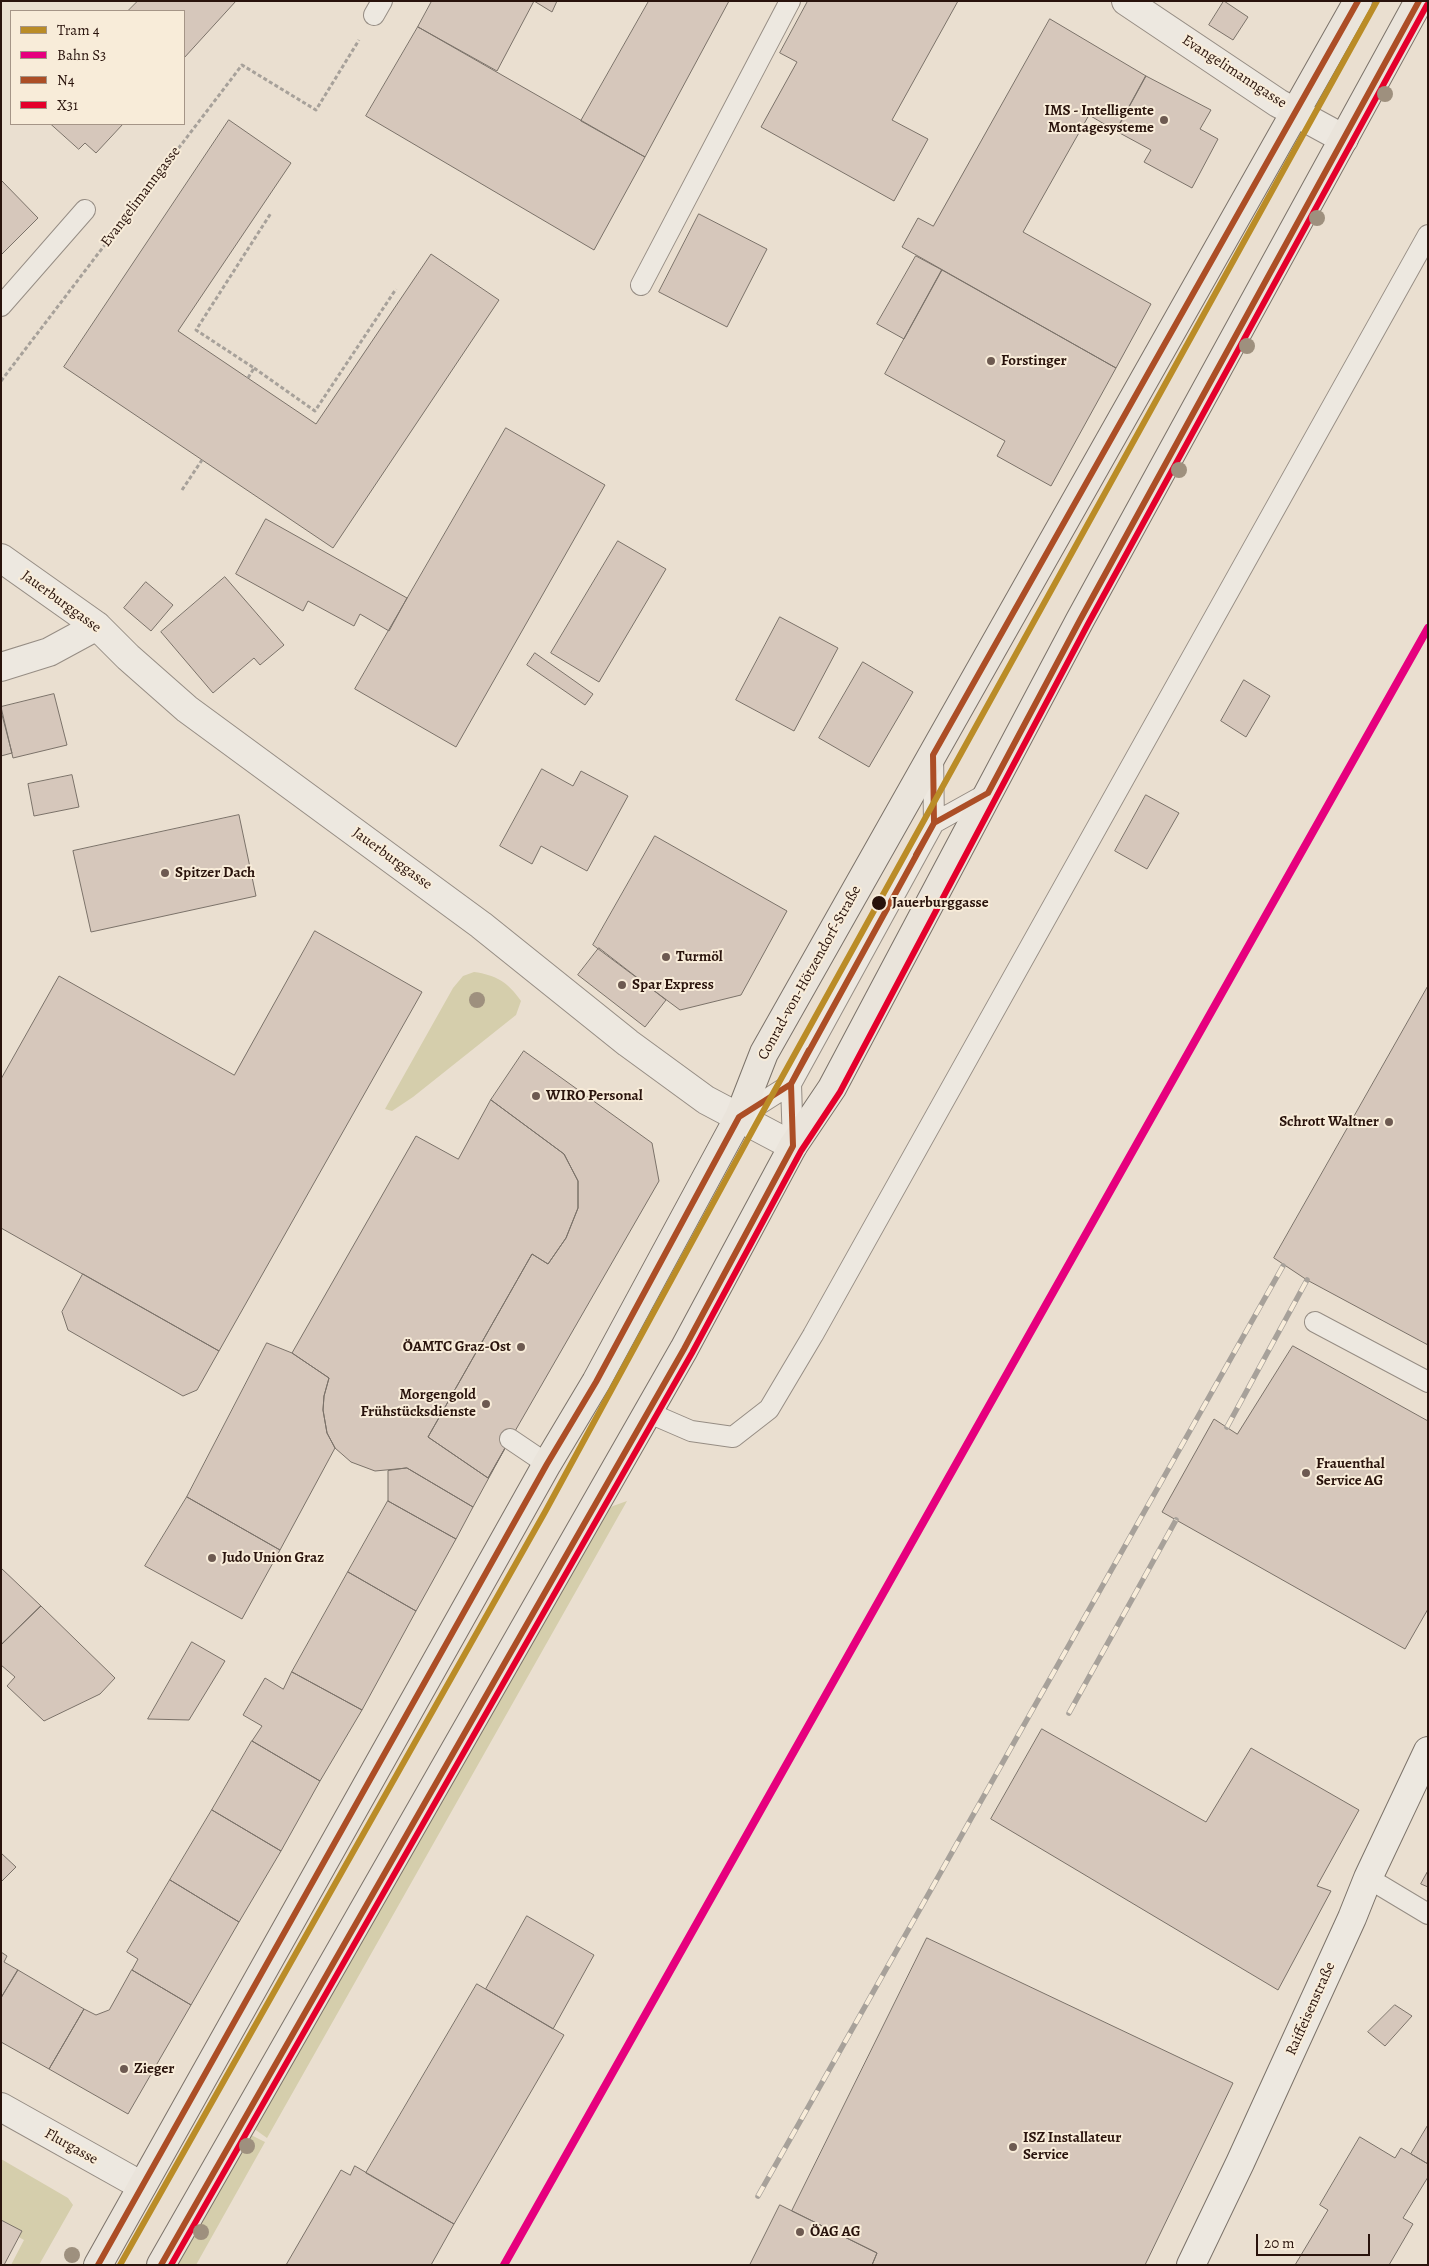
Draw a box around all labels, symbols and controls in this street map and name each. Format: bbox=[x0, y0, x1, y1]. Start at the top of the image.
legend bbox=[10, 10, 185, 125]
text: Tram 4 bbox=[57, 20, 100, 40]
street label: Evangelimanngasse bbox=[1178, 31, 1290, 113]
text: Bahn S3 bbox=[57, 45, 106, 65]
text: N4 bbox=[57, 70, 75, 90]
text: X31 bbox=[57, 95, 78, 115]
place label: IMS - Intelligente Montagesysteme bbox=[1044, 102, 1154, 137]
marker: IMS - Intelligente Montagesysteme bbox=[1158, 114, 1170, 126]
street label: Evangelimanngasse bbox=[97, 143, 185, 251]
place label: Forstinger bbox=[1001, 352, 1067, 370]
marker: Forstinger bbox=[985, 355, 997, 367]
street label: Jauerburggasse bbox=[18, 567, 104, 637]
street label: Jauerburggasse bbox=[349, 824, 435, 894]
place label: Spitzer Dach bbox=[175, 864, 255, 882]
marker: Spitzer Dach bbox=[159, 867, 171, 879]
street label: Conrad-von-Hötzendorf-Straße bbox=[755, 883, 865, 1063]
marker: Jauerburggasse bbox=[870, 894, 888, 912]
place label: Jauerburggasse bbox=[892, 894, 989, 912]
place label: Turmöl bbox=[676, 948, 723, 966]
marker: Turmöl bbox=[660, 951, 672, 963]
place label: Spar Express bbox=[632, 976, 714, 994]
marker: Spar Express bbox=[616, 979, 628, 991]
place label: WIRO Personal bbox=[546, 1087, 643, 1105]
marker: WIRO Personal bbox=[530, 1090, 542, 1102]
place label: Schrott Waltner bbox=[1279, 1113, 1379, 1131]
marker: Schrott Waltner bbox=[1383, 1116, 1395, 1128]
place label: ÖAMTC Graz-Ost bbox=[403, 1338, 511, 1356]
marker: ÖAMTC Graz-Ost bbox=[515, 1341, 527, 1353]
place label: Morgengold Frühstücksdienste bbox=[360, 1386, 476, 1421]
marker: Morgengold Frühstücksdienste bbox=[480, 1398, 492, 1410]
place label: Frauenthal Service AG bbox=[1316, 1455, 1385, 1490]
marker: Frauenthal Service AG bbox=[1300, 1467, 1312, 1479]
place label: Judo Union Graz bbox=[222, 1549, 324, 1567]
marker: Judo Union Graz bbox=[206, 1552, 218, 1564]
street label: Raiffeisenstraße bbox=[1282, 1960, 1340, 2058]
place label: Zieger bbox=[134, 2060, 175, 2078]
marker: Zieger bbox=[118, 2063, 130, 2075]
street label: Flurgasse bbox=[41, 2125, 101, 2169]
place label: ISZ Installateur Service bbox=[1023, 2129, 1121, 2164]
marker: ISZ Installateur Service bbox=[1007, 2141, 1019, 2153]
place label: ÖAG AG bbox=[810, 2223, 861, 2241]
scale bar bbox=[1259, 2224, 1373, 2256]
marker: ÖAG AG bbox=[794, 2226, 806, 2238]
text: 20 m bbox=[1264, 2233, 1295, 2253]

